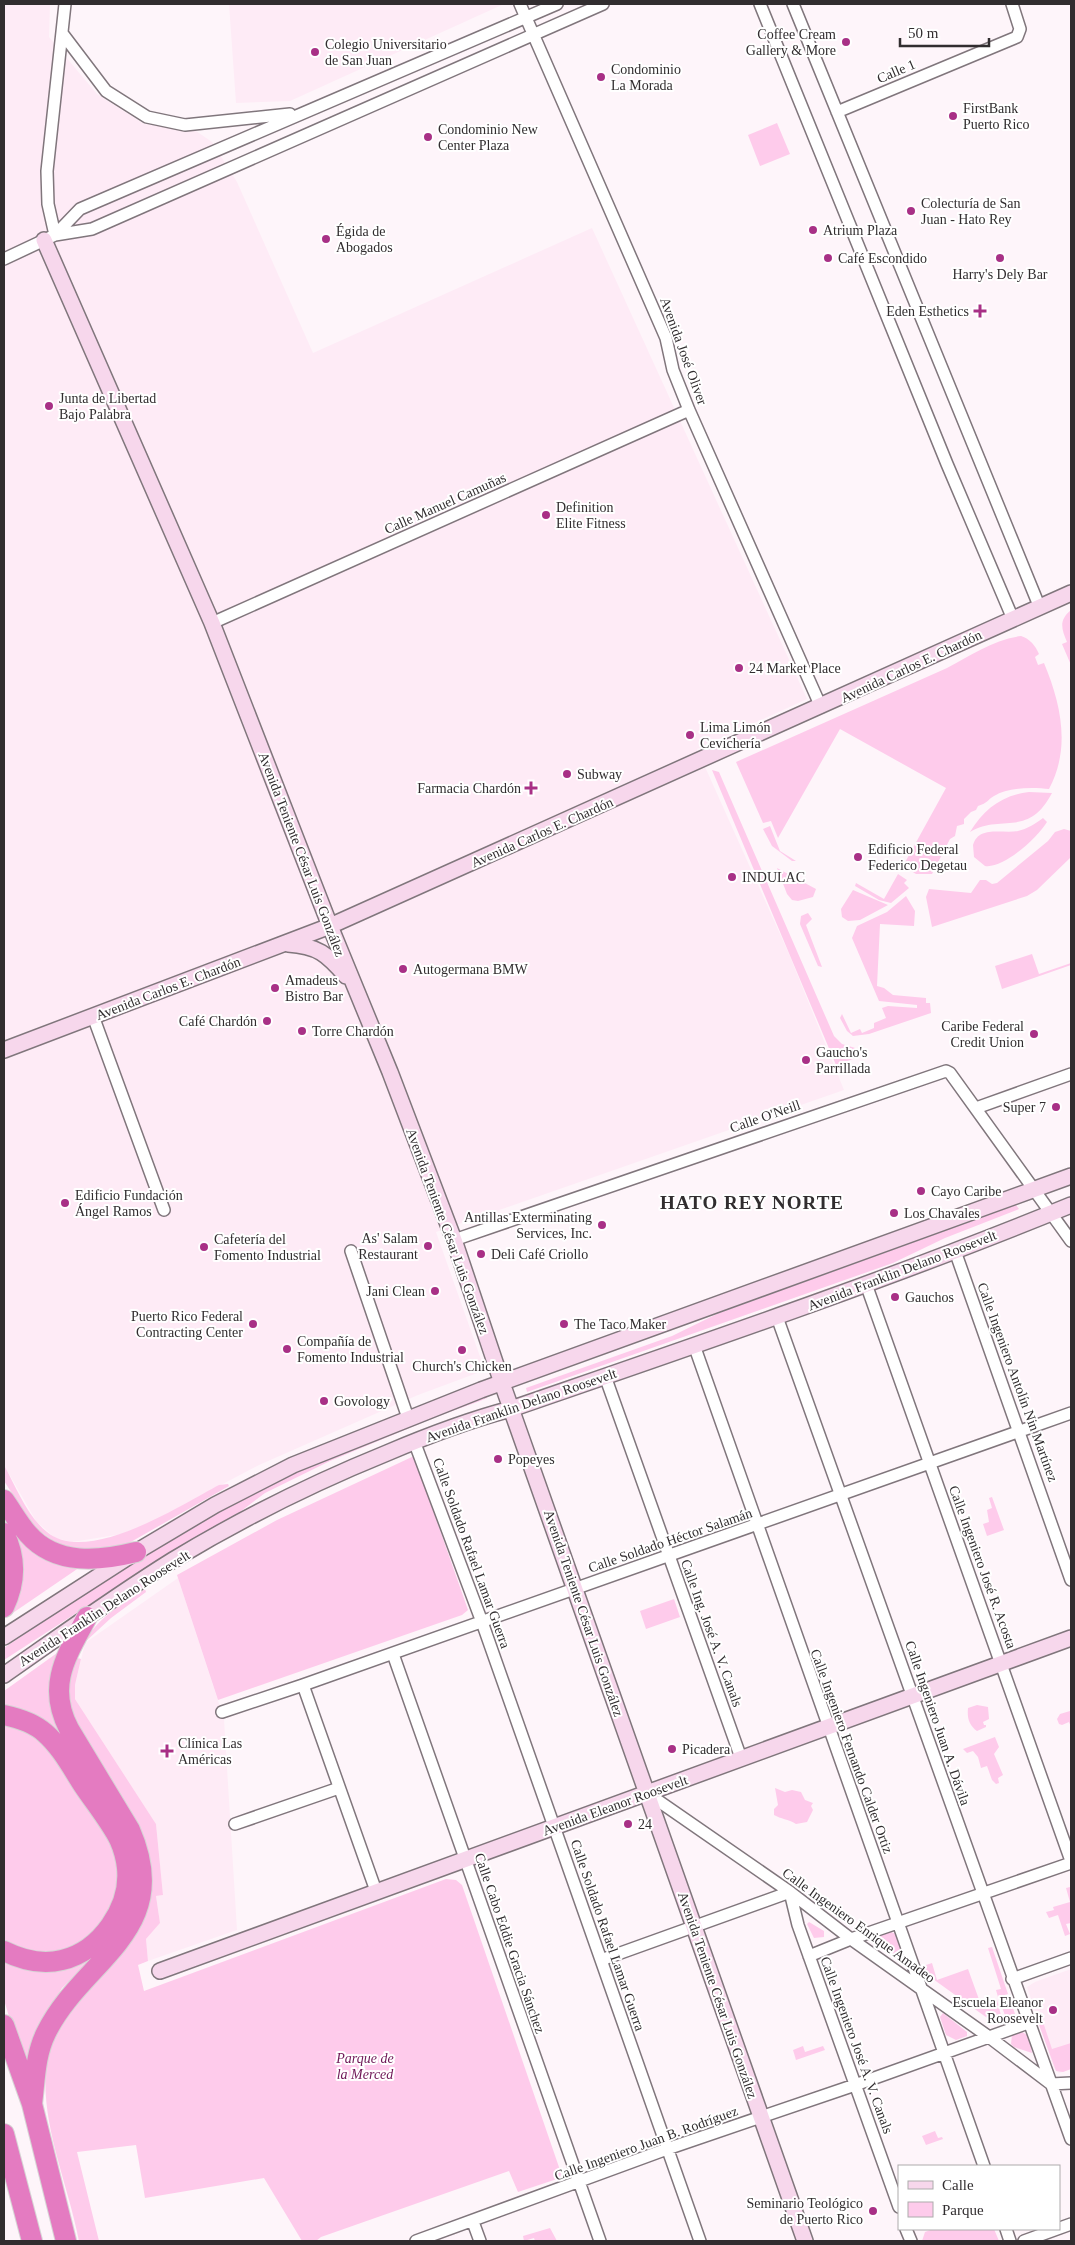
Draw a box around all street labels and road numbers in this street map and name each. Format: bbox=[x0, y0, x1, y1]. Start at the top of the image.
street label: Calle 1 bbox=[875, 57, 918, 86]
street label: Avenida José Oliver bbox=[657, 295, 710, 407]
street label: Calle Manuel Camuñas bbox=[382, 470, 508, 537]
street label: Avenida Carlos E. Chardón bbox=[838, 627, 984, 706]
street label: Avenida Teniente César Luis González bbox=[256, 750, 348, 959]
street label: Avenida Carlos E. Chardón bbox=[469, 794, 615, 871]
street label: Avenida Carlos E. Chardón bbox=[94, 954, 243, 1023]
street label: Calle O'Neill bbox=[728, 1097, 803, 1136]
street label: Avenida Teniente César Luis González bbox=[403, 1126, 492, 1336]
street label: Avenida Franklin Delano Roosevelt bbox=[806, 1227, 999, 1313]
street label: Calle Ingeniero Antolín Nin Martínez bbox=[974, 1281, 1061, 1484]
street label: Avenida Franklin Delano Roosevelt bbox=[424, 1366, 619, 1445]
street label: Calle Soldado Rafael Lamar Guerra bbox=[430, 1456, 513, 1651]
street label: Calle Ingeniero José R. Acosta bbox=[946, 1484, 1019, 1651]
street label: Calle Soldado Héctor Salamán bbox=[586, 1505, 754, 1576]
street label: Avenida Teniente César Luis González bbox=[541, 1508, 626, 1719]
street label: Avenida Franklin Delano Roosevelt bbox=[16, 1547, 193, 1669]
street label: Calle Ing. José A. V. Canals bbox=[678, 1557, 745, 1709]
street label: Calle Ingeniero Juan A. Dávila bbox=[902, 1639, 973, 1808]
street label: Calle Ingeniero Fernando Calder Ortiz bbox=[808, 1647, 896, 1855]
street label: Avenida Eleanor Roosevelt bbox=[541, 1772, 690, 1839]
street label: Calle Soldado Rafael Lamar Guerra bbox=[568, 1838, 648, 2034]
street label: Calle Cabo Eddie Gracia Sánchez bbox=[472, 1851, 547, 2035]
street label: Calle Ingeniero Enrique Amadeo bbox=[780, 1865, 938, 1986]
street label: Avenida Teniente César Luis González bbox=[675, 1890, 760, 2101]
street label: Calle Ingeniero José A. V. Canals bbox=[817, 1955, 896, 2136]
street label: Calle Ingeniero Juan B. Rodríguez bbox=[552, 2103, 740, 2184]

